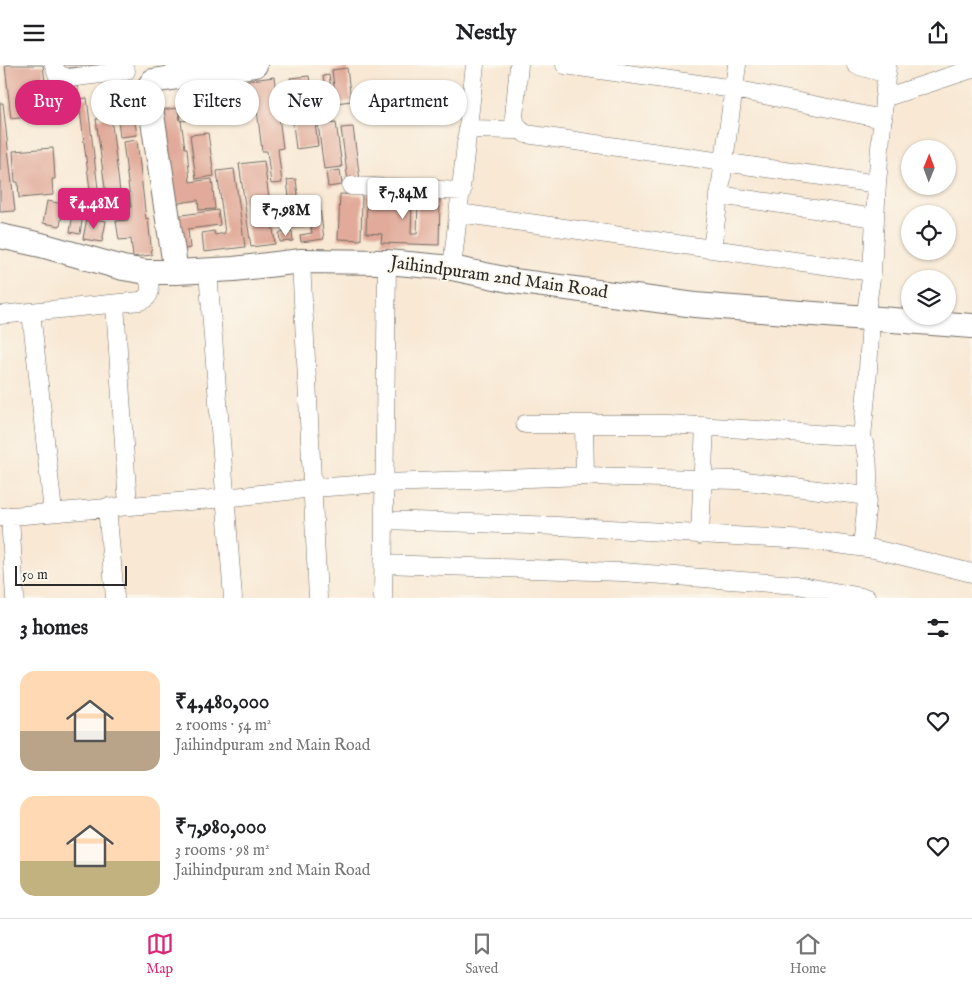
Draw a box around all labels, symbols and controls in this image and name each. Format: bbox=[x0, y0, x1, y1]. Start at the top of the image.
icon: menu bbox=[20, 19, 48, 47]
text: Nestly bbox=[456, 19, 516, 47]
icon: share bbox=[924, 19, 952, 47]
chip: Buy bbox=[15, 80, 81, 125]
chip: Rent bbox=[91, 80, 165, 125]
chip: Filters bbox=[175, 80, 259, 125]
chip: New bbox=[269, 80, 340, 125]
chip: Apartment bbox=[350, 80, 467, 125]
north arrow bbox=[901, 140, 956, 195]
map controls bbox=[901, 140, 956, 325]
pin: ₹7.84M bbox=[362, 177, 444, 220]
text: ₹7.84M bbox=[378, 184, 428, 204]
pin: ₹4.48M bbox=[53, 187, 135, 230]
text: ₹4.48M bbox=[69, 194, 119, 214]
pin: ₹7.98M bbox=[245, 195, 327, 237]
text: ₹7.98M bbox=[262, 201, 310, 221]
button: locate bbox=[901, 205, 956, 260]
street label: Jaihindpuram 2nd Main Road bbox=[387, 251, 610, 305]
button: layers bbox=[901, 270, 956, 325]
scale bar bbox=[15, 563, 128, 586]
text: 50 m bbox=[22, 566, 48, 584]
icon: filters bbox=[924, 614, 952, 642]
text: 3 homes bbox=[20, 615, 88, 642]
text: ₹4,480,000 bbox=[175, 689, 269, 716]
icon: home bbox=[60, 691, 120, 751]
icon: heart bbox=[924, 707, 952, 735]
text: 2 rooms · 54 m² bbox=[175, 716, 272, 736]
text: Jaihindpuram 2nd Main Road bbox=[175, 736, 370, 756]
text: ₹7,980,000 bbox=[175, 814, 267, 841]
icon: home bbox=[60, 816, 120, 876]
icon: heart bbox=[924, 832, 952, 860]
text: 3 rooms · 98 m² bbox=[175, 841, 270, 861]
text: Jaihindpuram 2nd Main Road bbox=[175, 861, 370, 881]
tab: Map bbox=[146, 930, 174, 978]
tab: Saved bbox=[465, 930, 498, 978]
tab: Home bbox=[790, 930, 826, 978]

